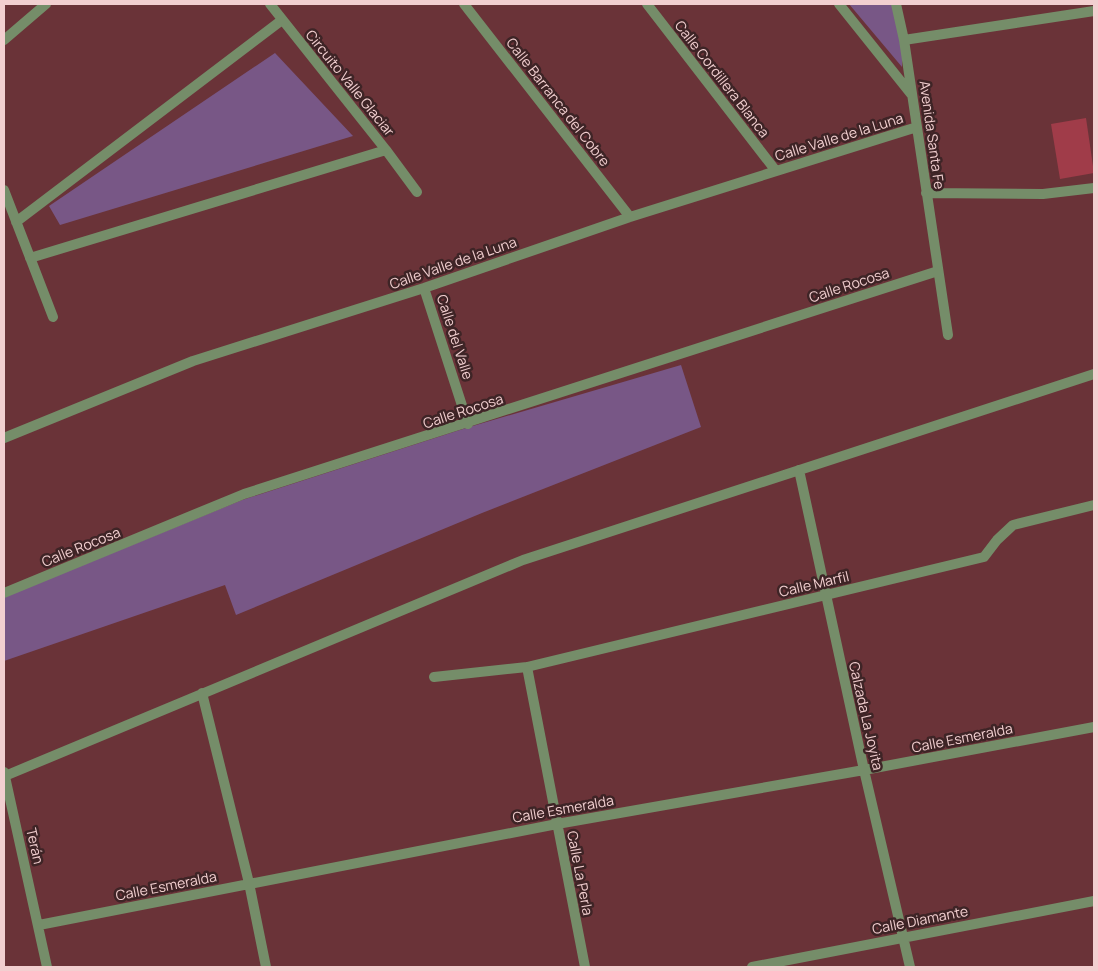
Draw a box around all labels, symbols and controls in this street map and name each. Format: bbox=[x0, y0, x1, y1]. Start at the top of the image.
street label: Calle Cordillera Blanca bbox=[671, 16, 774, 141]
street label: Circuito Valle Glaciar bbox=[302, 26, 399, 140]
street label: Calle Barranca del Cobre bbox=[502, 34, 615, 170]
street label: Avenida Santa Fe bbox=[915, 79, 950, 190]
street label: Calle Valle de la Luna bbox=[772, 108, 905, 165]
street label: Calle Valle de la Luna bbox=[387, 232, 519, 293]
street label: Calle Rocosa bbox=[806, 263, 891, 306]
street label: Calle del Valle bbox=[433, 292, 478, 382]
street label: Calle Rocosa bbox=[420, 389, 505, 432]
street label: Calle Rocosa bbox=[39, 522, 123, 571]
street label: Calle Marfil bbox=[777, 566, 851, 601]
street label: Calzada La Joyita bbox=[845, 660, 888, 772]
street label: Calle Esmeralda bbox=[910, 718, 1014, 757]
street label: Calle Esmeralda bbox=[511, 790, 615, 827]
street label: Terán bbox=[22, 826, 49, 866]
street label: Calle La Perla bbox=[563, 829, 598, 917]
street label: Calle Esmeralda bbox=[114, 866, 218, 905]
street label: Calle Diamante bbox=[870, 901, 969, 938]

